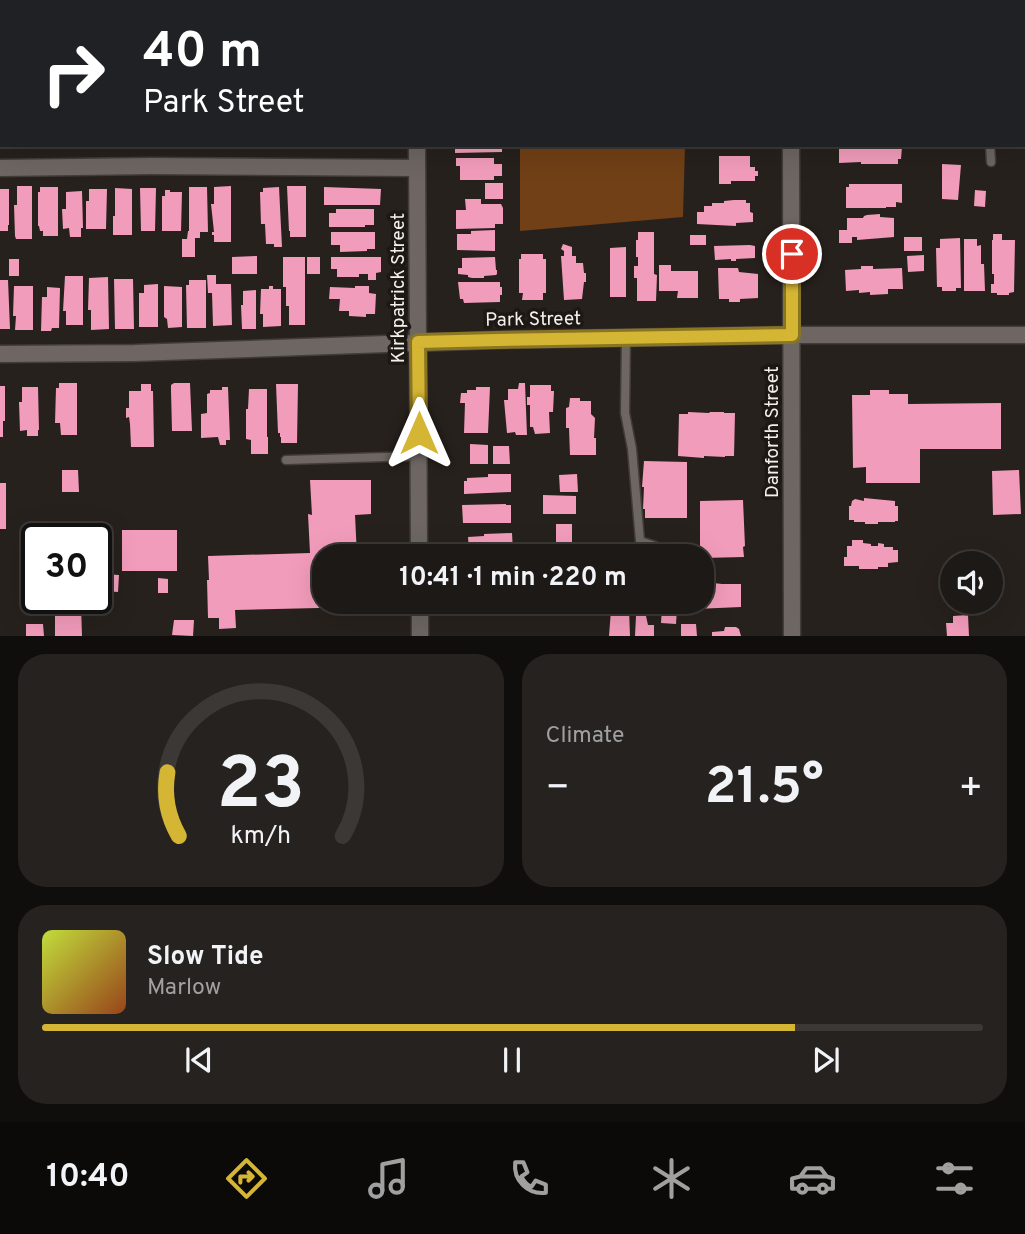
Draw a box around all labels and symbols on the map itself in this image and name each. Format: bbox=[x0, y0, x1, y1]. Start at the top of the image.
street label: Kirkpatrick Street bbox=[387, 213, 411, 363]
pin bbox=[762, 224, 822, 284]
street label: Park Street bbox=[485, 307, 581, 333]
street label: Danforth Street bbox=[761, 366, 785, 498]
position arrow bbox=[382, 396, 456, 470]
speed limit sign: 30 bbox=[21, 523, 112, 614]

